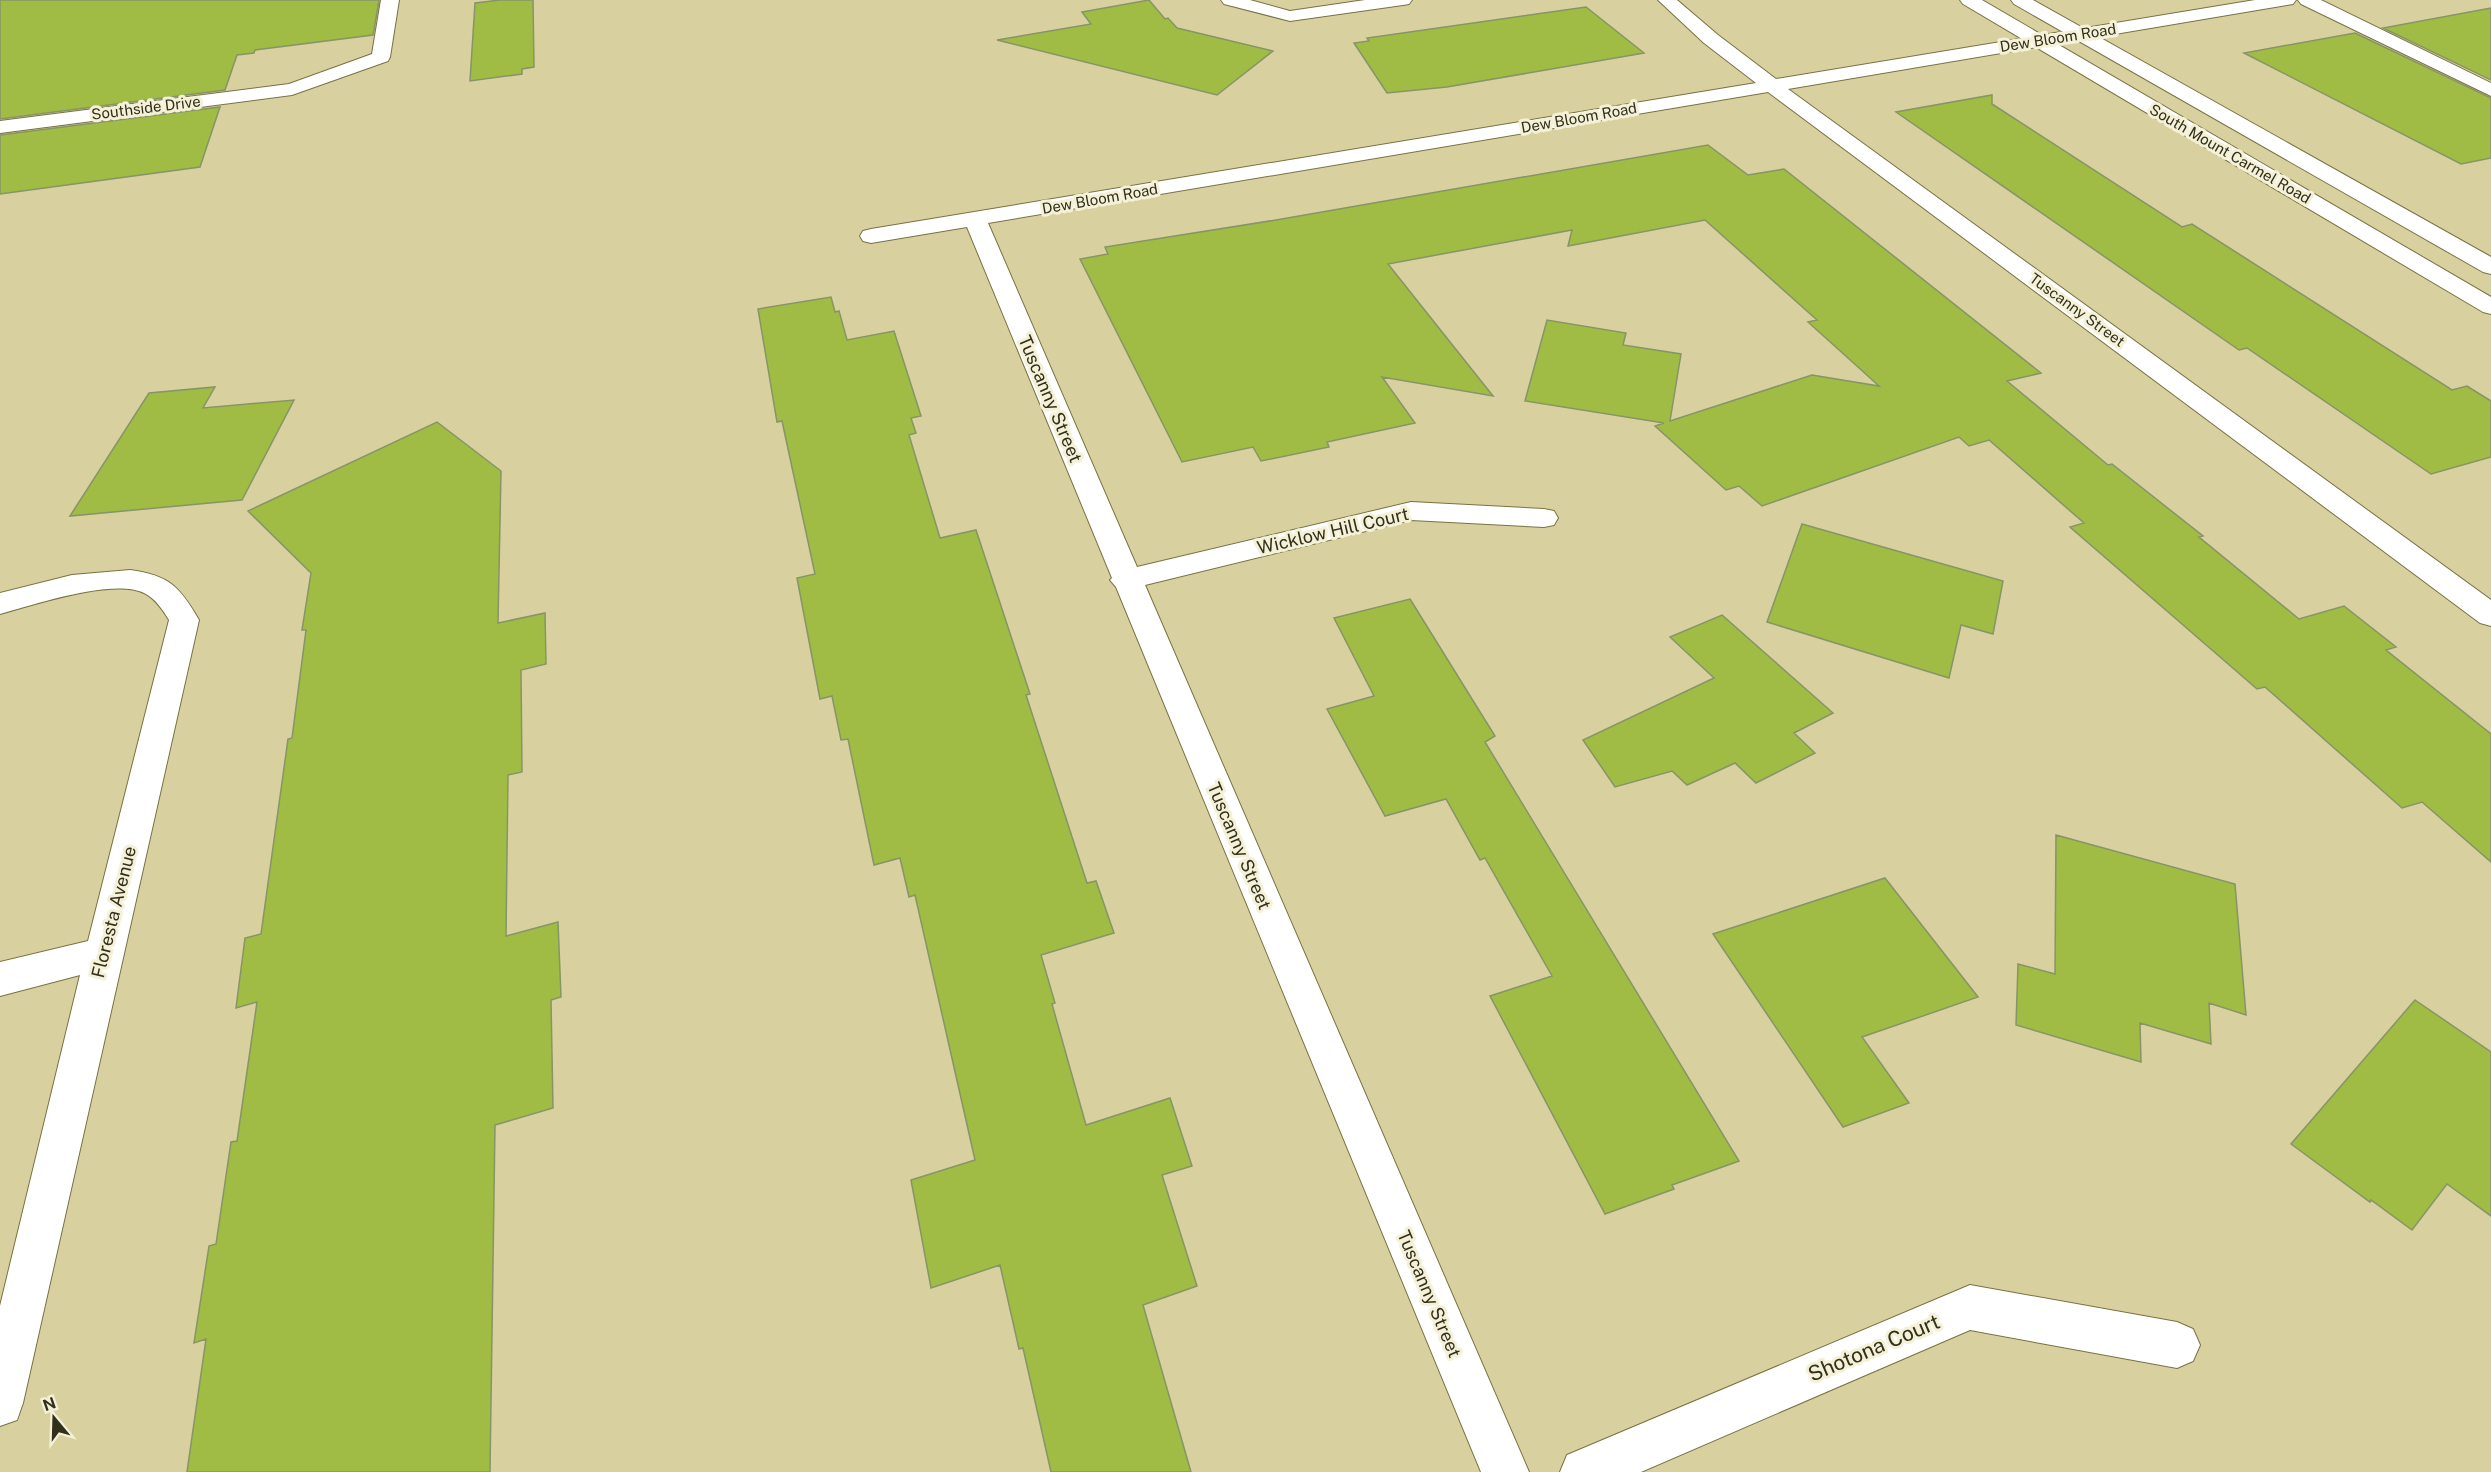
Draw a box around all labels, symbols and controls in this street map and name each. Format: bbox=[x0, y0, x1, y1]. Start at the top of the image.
street label: Dew Bloom Road bbox=[1999, 20, 2117, 55]
street label: Southside Drive bbox=[90, 92, 201, 123]
street label: Dew Bloom Road bbox=[1520, 99, 1638, 136]
street label: South Mount Carmel Road bbox=[2147, 100, 2314, 207]
street label: Dew Bloom Road bbox=[1041, 180, 1159, 217]
street label: Tuscanny Street bbox=[2027, 269, 2128, 350]
street label: Tuscanny Street bbox=[1014, 332, 1087, 465]
street label: Wicklow Hill Court bbox=[1255, 503, 1411, 558]
street label: Tuscanny Street bbox=[1203, 779, 1276, 912]
street label: Floresta Avenue bbox=[87, 844, 140, 980]
street label: Tuscanny Street bbox=[1393, 1227, 1466, 1360]
street label: Shotona Court bbox=[1804, 1309, 1943, 1387]
north arrow bbox=[24, 1388, 84, 1448]
text: N bbox=[40, 1393, 58, 1415]

